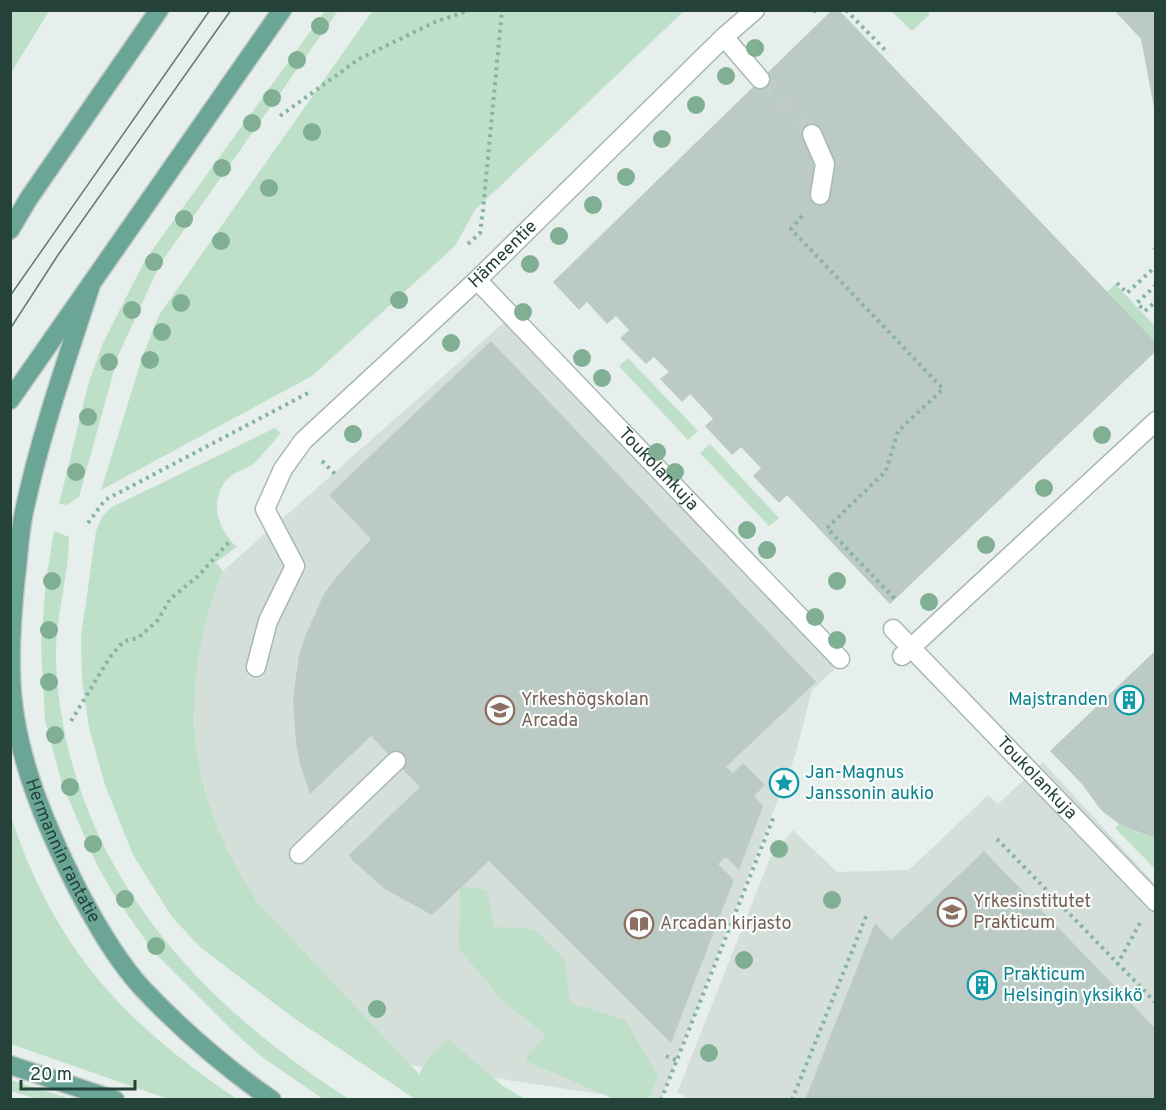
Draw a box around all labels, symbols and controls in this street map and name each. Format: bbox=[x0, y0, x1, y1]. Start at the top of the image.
street label: Hämeentie bbox=[464, 216, 542, 293]
street label: Toukolankuja bbox=[613, 423, 703, 516]
building icon: Majstranden bbox=[1113, 684, 1145, 716]
place label: Yrkeshögskolan Arcada bbox=[521, 689, 649, 733]
place label: Majstranden bbox=[1008, 689, 1108, 712]
school or university icon: Yrkeshögskolan Arcada bbox=[484, 694, 516, 726]
street label: Toukolankuja bbox=[991, 732, 1082, 825]
place label: Jan-Magnus Janssonin aukio bbox=[805, 762, 934, 806]
place icon: Jan-Magnus Janssonin aukio bbox=[768, 767, 800, 799]
street label: Hermannin rantatie bbox=[19, 775, 105, 927]
place label: Yrkesinstitutet Prakticum bbox=[973, 891, 1091, 935]
school or university icon: Yrkesinstitutet Prakticum bbox=[936, 896, 968, 928]
library icon: Arcadan kirjasto bbox=[623, 908, 655, 940]
place label: Arcadan kirjasto bbox=[660, 913, 792, 936]
place label: Prakticum Helsingin yksikkö bbox=[1003, 964, 1143, 1008]
building icon: Prakticum Helsingin yksikkö bbox=[966, 969, 998, 1001]
scale bar bbox=[21, 1053, 135, 1091]
text: 20 m bbox=[30, 1064, 72, 1087]

